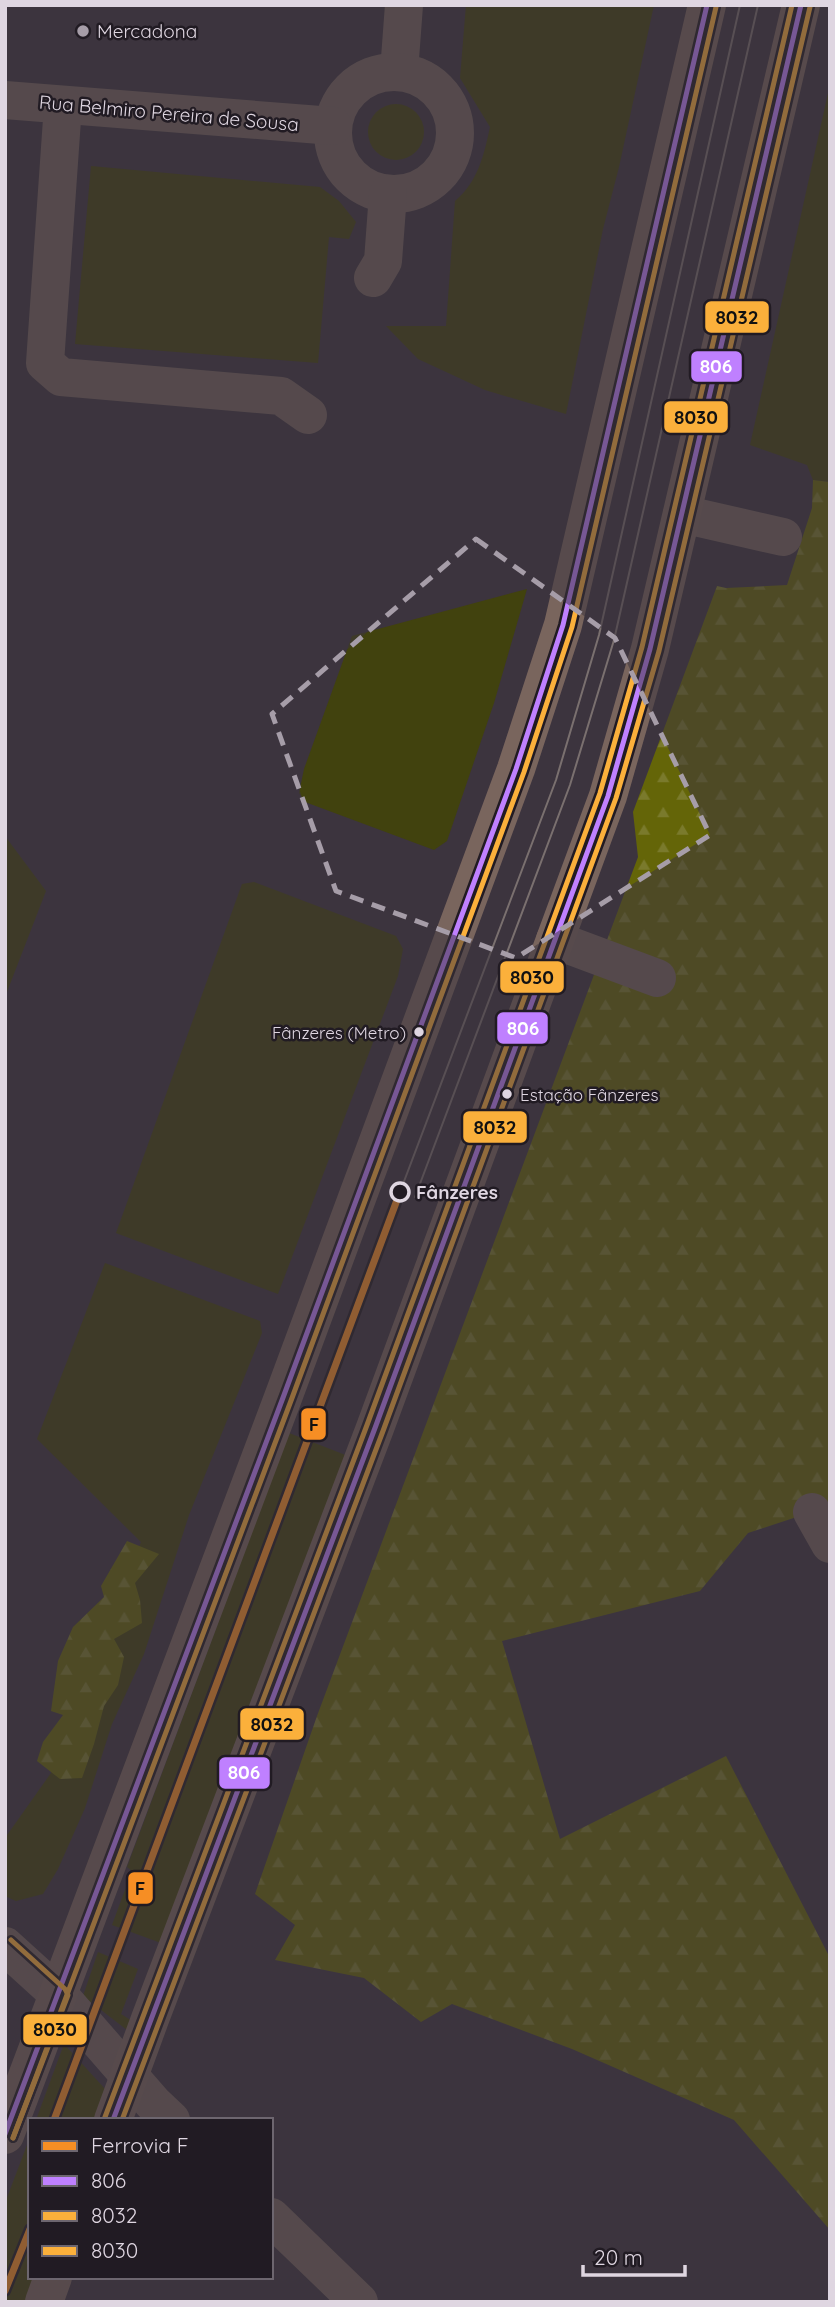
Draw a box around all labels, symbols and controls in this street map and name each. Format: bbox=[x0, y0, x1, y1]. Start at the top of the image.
place label: Mercadona bbox=[97, 19, 197, 43]
marker: Mercadona bbox=[75, 23, 91, 39]
street label: Rua Belmiro Pereira de Sousa bbox=[38, 90, 300, 136]
line badge: 8032 bbox=[704, 300, 770, 334]
text: 8032 bbox=[715, 305, 759, 329]
line badge: 806 bbox=[690, 350, 743, 383]
text: 806 bbox=[700, 354, 732, 378]
line badge: 8030 bbox=[663, 400, 729, 434]
text: 8030 bbox=[674, 405, 718, 429]
line badge: 8030 bbox=[499, 960, 565, 994]
text: 8030 bbox=[510, 965, 554, 989]
line badge: 806 bbox=[496, 1011, 549, 1045]
text: 806 bbox=[507, 1016, 539, 1040]
place label: Fânzeres (Metro) bbox=[272, 1022, 406, 1043]
marker: Fânzeres (Metro) bbox=[412, 1025, 426, 1039]
place label: Estação Fânzeres bbox=[520, 1084, 658, 1105]
marker: Estação Fânzeres bbox=[500, 1087, 514, 1101]
line badge: 8032 bbox=[462, 1110, 528, 1144]
text: 8032 bbox=[473, 1115, 517, 1139]
place label: Fânzeres bbox=[416, 1180, 498, 1204]
marker: Fânzeres bbox=[390, 1182, 410, 1202]
line badge: F bbox=[300, 1407, 327, 1441]
text: F bbox=[309, 1412, 319, 1436]
line badge: 8032 bbox=[239, 1707, 305, 1741]
text: 8032 bbox=[250, 1712, 294, 1736]
line badge: 806 bbox=[218, 1756, 271, 1790]
text: 806 bbox=[228, 1760, 260, 1784]
line badge: F bbox=[127, 1871, 154, 1905]
text: F bbox=[135, 1876, 145, 1900]
line badge: 8030 bbox=[22, 2013, 88, 2046]
text: 8030 bbox=[33, 2017, 77, 2041]
legend bbox=[28, 2118, 273, 2279]
text: Ferrovia F bbox=[91, 2132, 189, 2158]
text: 806 bbox=[91, 2167, 126, 2193]
text: 8032 bbox=[91, 2202, 137, 2228]
scale bar bbox=[583, 2234, 684, 2278]
text: 8030 bbox=[91, 2237, 138, 2263]
text: 20 m bbox=[594, 2244, 643, 2270]

